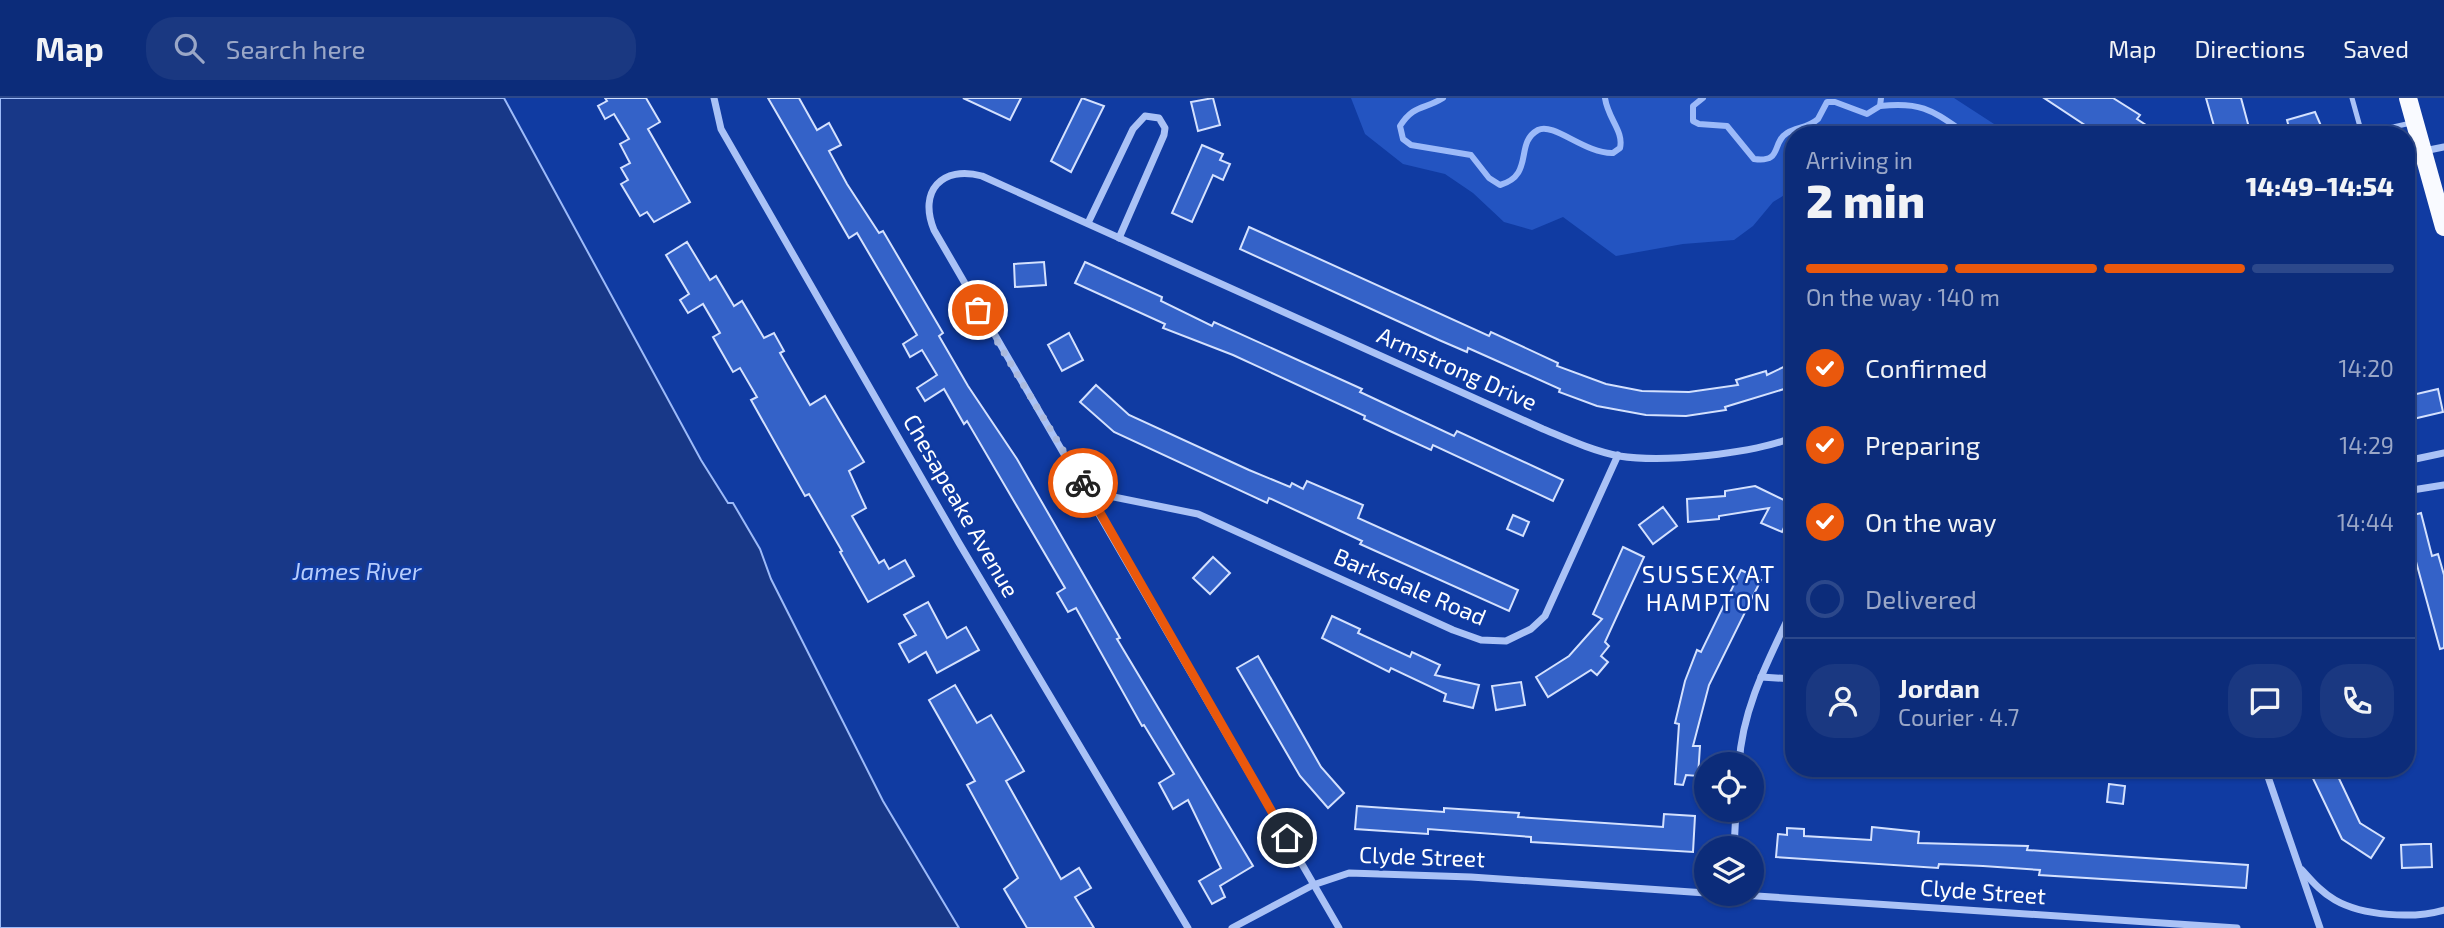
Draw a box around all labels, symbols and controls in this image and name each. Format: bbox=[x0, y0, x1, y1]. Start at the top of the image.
search box bbox=[146, 17, 636, 80]
text: Map bbox=[35, 28, 104, 68]
icon: search bbox=[170, 29, 208, 67]
text: Search here bbox=[226, 33, 365, 64]
text: Map bbox=[2108, 34, 2156, 63]
text: Directions bbox=[2194, 34, 2305, 63]
text: Saved bbox=[2343, 34, 2409, 63]
text: Arriving in bbox=[1806, 146, 1913, 174]
text: 14:49–14:54 bbox=[2246, 170, 2394, 201]
text: 2 min bbox=[1806, 172, 1925, 227]
pin bbox=[948, 280, 1008, 340]
text: On the way · 140 m bbox=[1806, 283, 2000, 311]
icon: bag bbox=[959, 291, 997, 329]
street label: Armstrong Drive bbox=[1373, 320, 1542, 416]
icon: check bbox=[1806, 349, 1844, 387]
text: Confirmed bbox=[1865, 352, 1988, 383]
text: 14:20 bbox=[2338, 354, 2394, 382]
street label: Chesapeake Avenue bbox=[898, 409, 1026, 602]
icon: check bbox=[1806, 426, 1844, 464]
text: Preparing bbox=[1865, 429, 1980, 460]
text: 14:29 bbox=[2339, 431, 2394, 459]
courier bbox=[1048, 448, 1118, 518]
icon: bike bbox=[1064, 464, 1102, 502]
icon: check bbox=[1806, 503, 1844, 541]
text: On the way bbox=[1865, 506, 1996, 537]
text: 14:44 bbox=[2337, 508, 2394, 536]
street label: Barksdale Road bbox=[1330, 541, 1491, 631]
water label: James River bbox=[291, 556, 422, 585]
district label: SUSSEX AT HAMPTON bbox=[1642, 559, 1776, 616]
text: Delivered bbox=[1865, 583, 1977, 614]
button: person bbox=[1806, 664, 1880, 738]
button: chat bbox=[2228, 664, 2302, 738]
button: phone bbox=[2320, 664, 2394, 738]
text: Jordan bbox=[1898, 672, 1980, 703]
text: Courier · 4.7 bbox=[1898, 703, 2019, 731]
map controls bbox=[1694, 752, 1764, 906]
button: locate bbox=[1694, 752, 1764, 822]
pin bbox=[1257, 808, 1317, 868]
icon: home bbox=[1268, 819, 1306, 857]
button: layers bbox=[1694, 836, 1764, 906]
street label: Clyde Street bbox=[1359, 840, 1486, 872]
street label: Clyde Street bbox=[1919, 873, 2047, 909]

